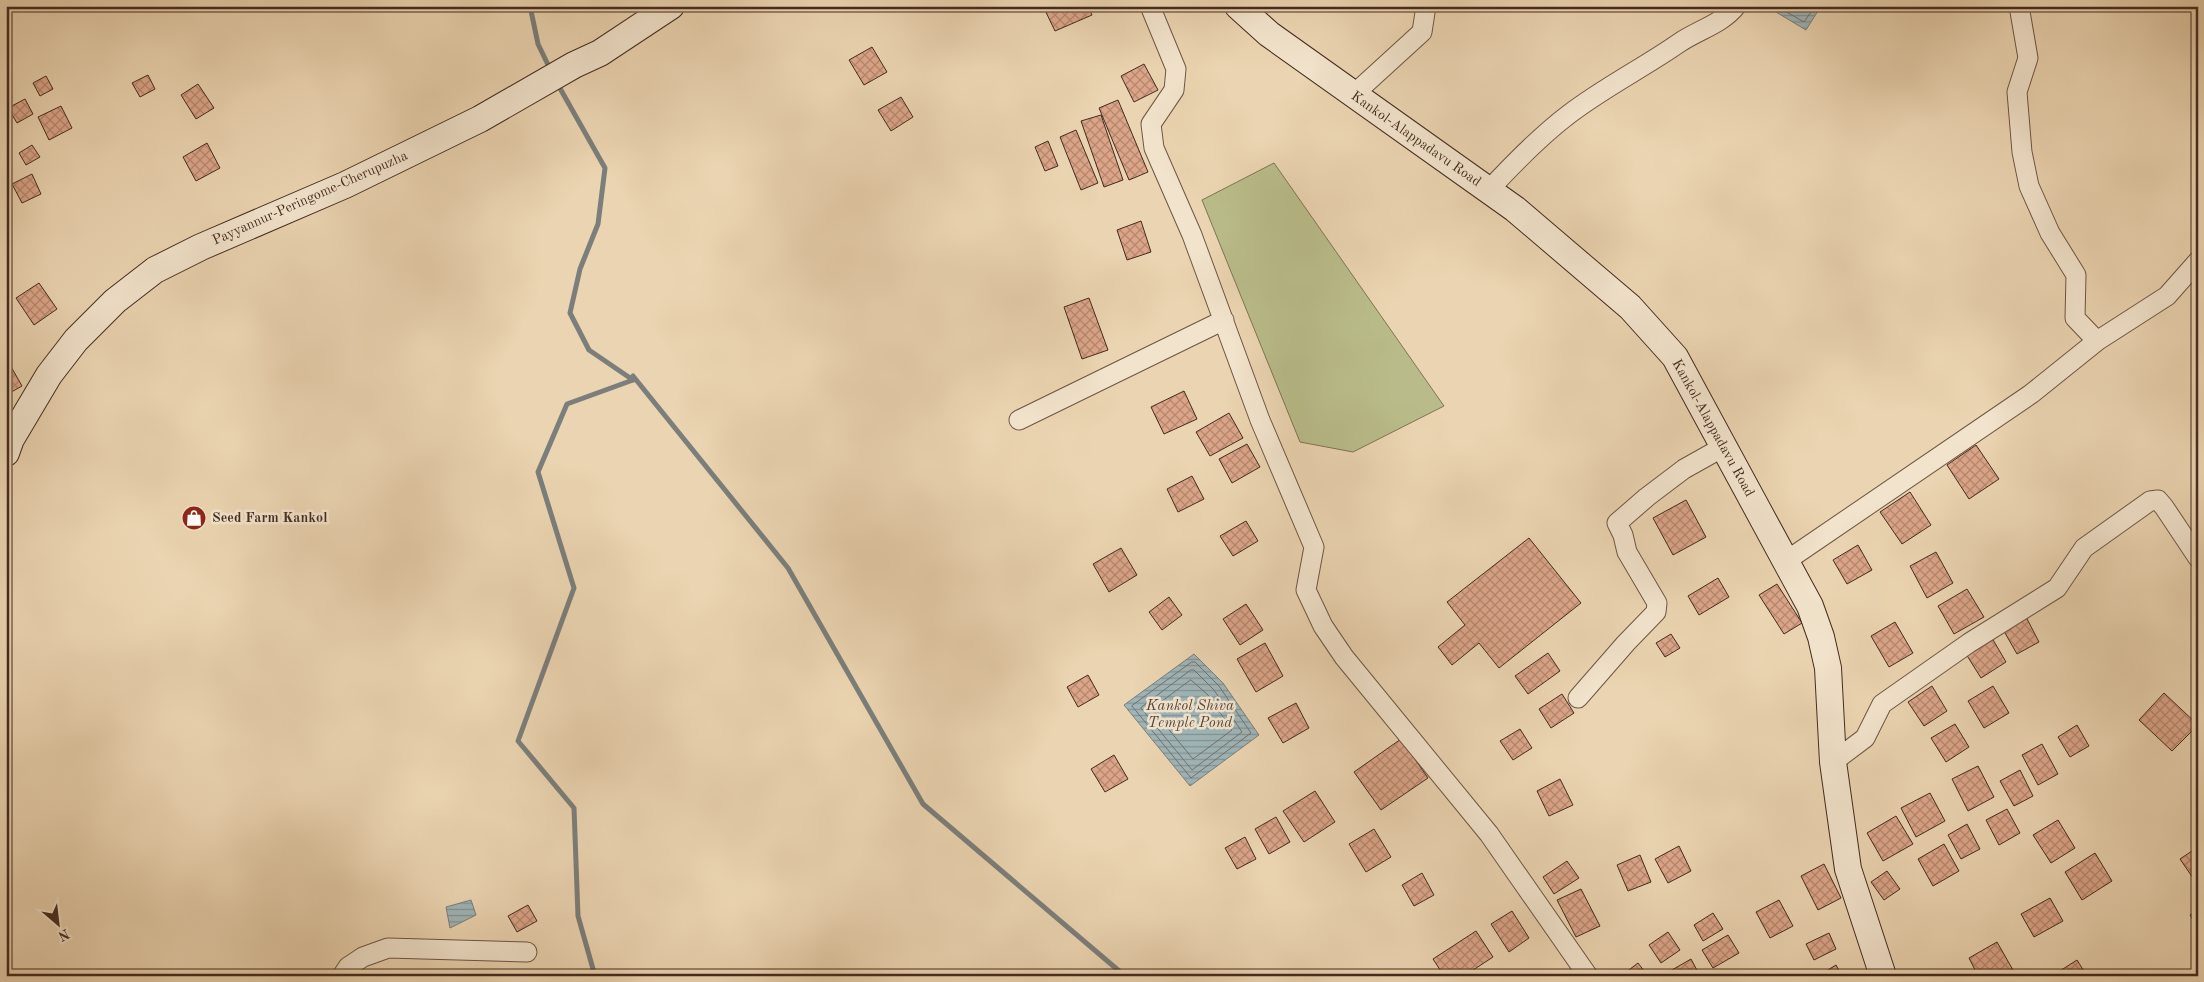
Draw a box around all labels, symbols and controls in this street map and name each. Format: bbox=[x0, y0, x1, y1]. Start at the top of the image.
street label: Kankol-Alappadavu Road bbox=[1349, 89, 1483, 189]
street label: Payyannur-Peringome-Cherupuzha bbox=[210, 148, 410, 248]
street label: Kankol-Alappadavu Road bbox=[1669, 357, 1757, 499]
shop icon: Seed Farm Kankol bbox=[181, 505, 207, 531]
place label: Seed Farm Kankol bbox=[212, 511, 327, 525]
water label: Kankol Shiva Temple Pond bbox=[1145, 699, 1234, 731]
north arrow bbox=[32, 900, 82, 950]
text: N bbox=[55, 926, 72, 943]

